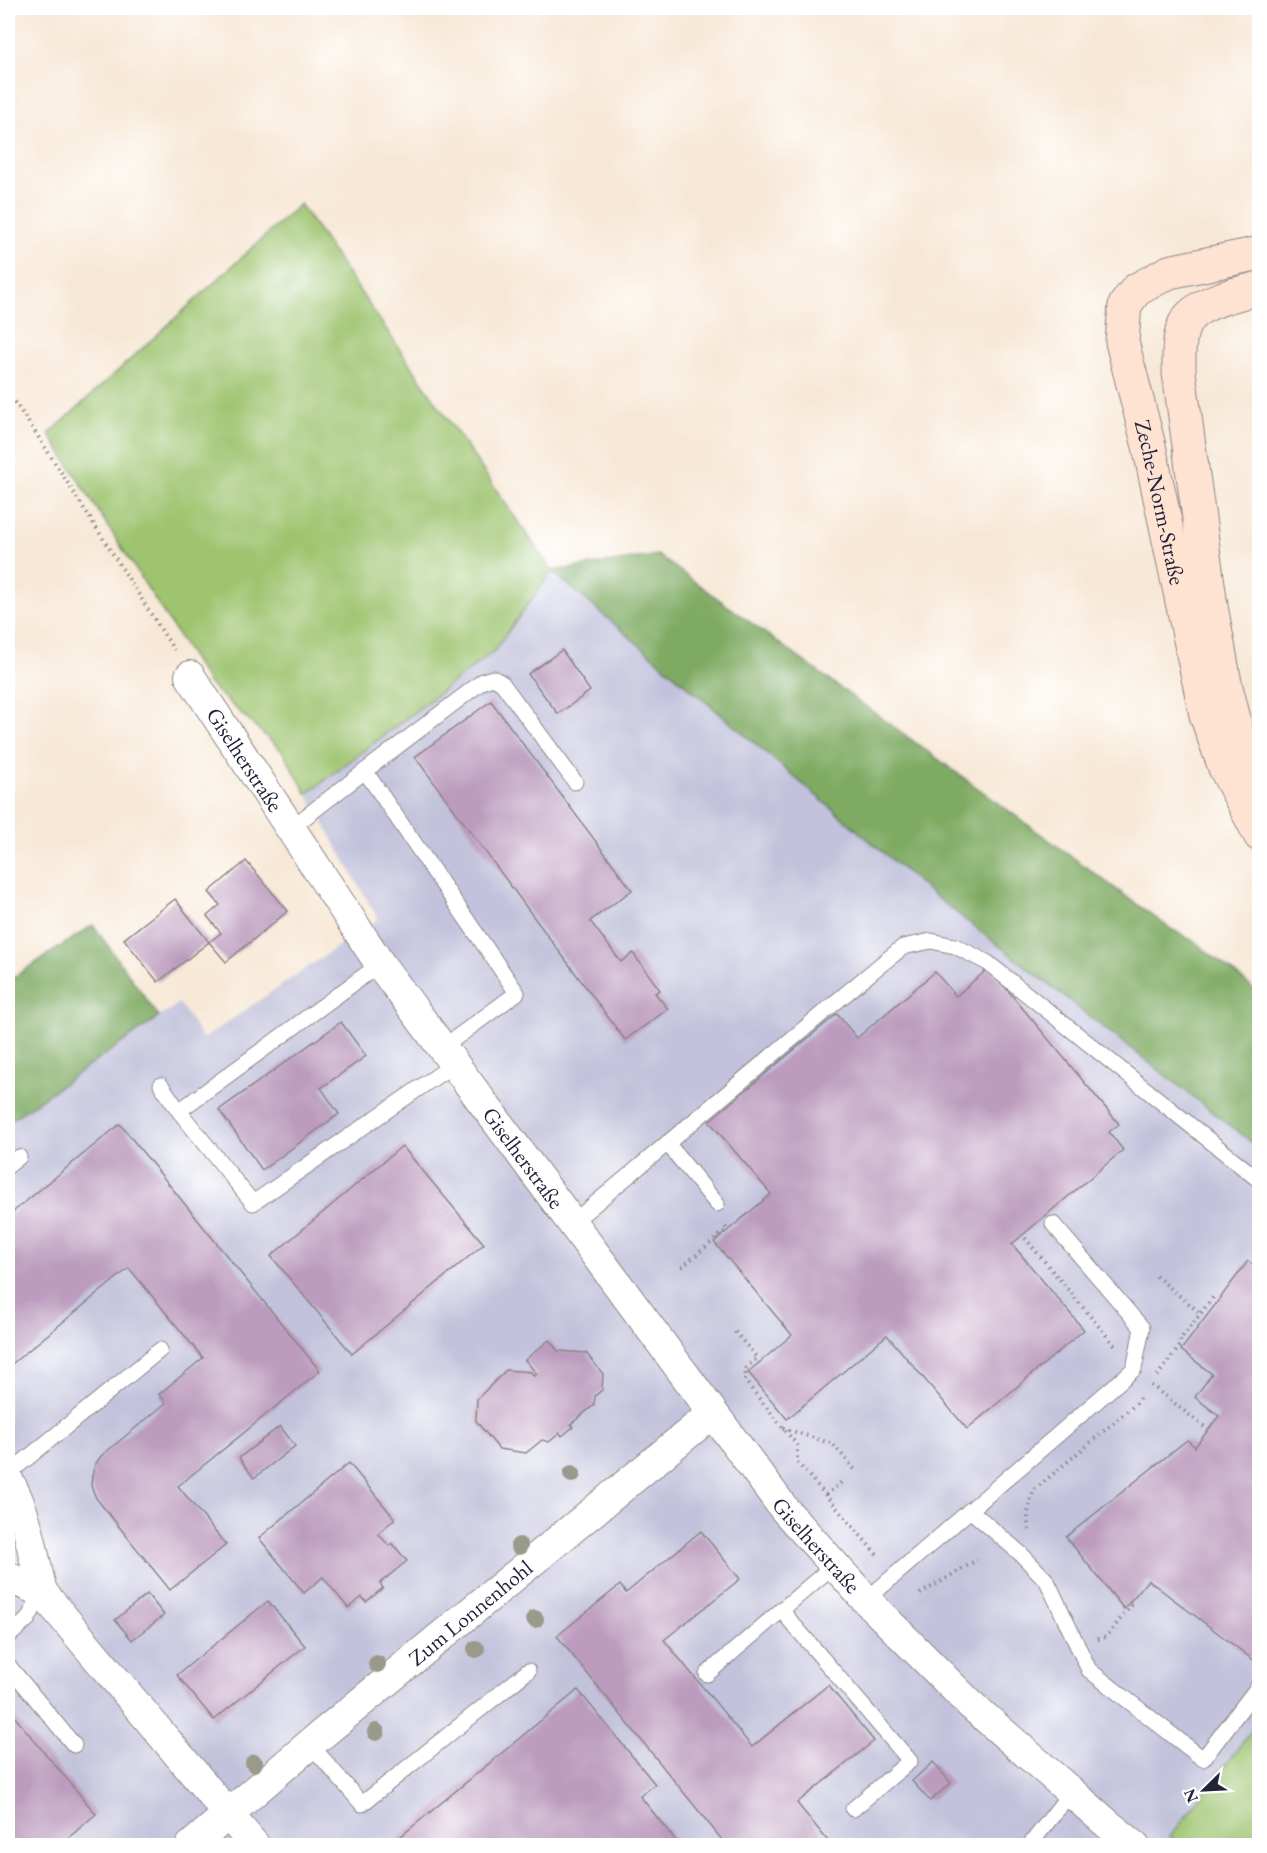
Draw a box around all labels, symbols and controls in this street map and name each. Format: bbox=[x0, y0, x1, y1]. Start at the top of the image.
street label: Zeche-Norm-Straße bbox=[1128, 416, 1192, 588]
street label: Giselherstraße bbox=[200, 702, 290, 818]
street label: Giselherstraße bbox=[476, 1101, 571, 1215]
street label: Giselherstraße bbox=[765, 1492, 867, 1600]
street label: Zum Lonnenhohl bbox=[402, 1553, 538, 1672]
north arrow bbox=[1174, 1760, 1234, 1820]
text: N bbox=[1179, 1786, 1203, 1806]

